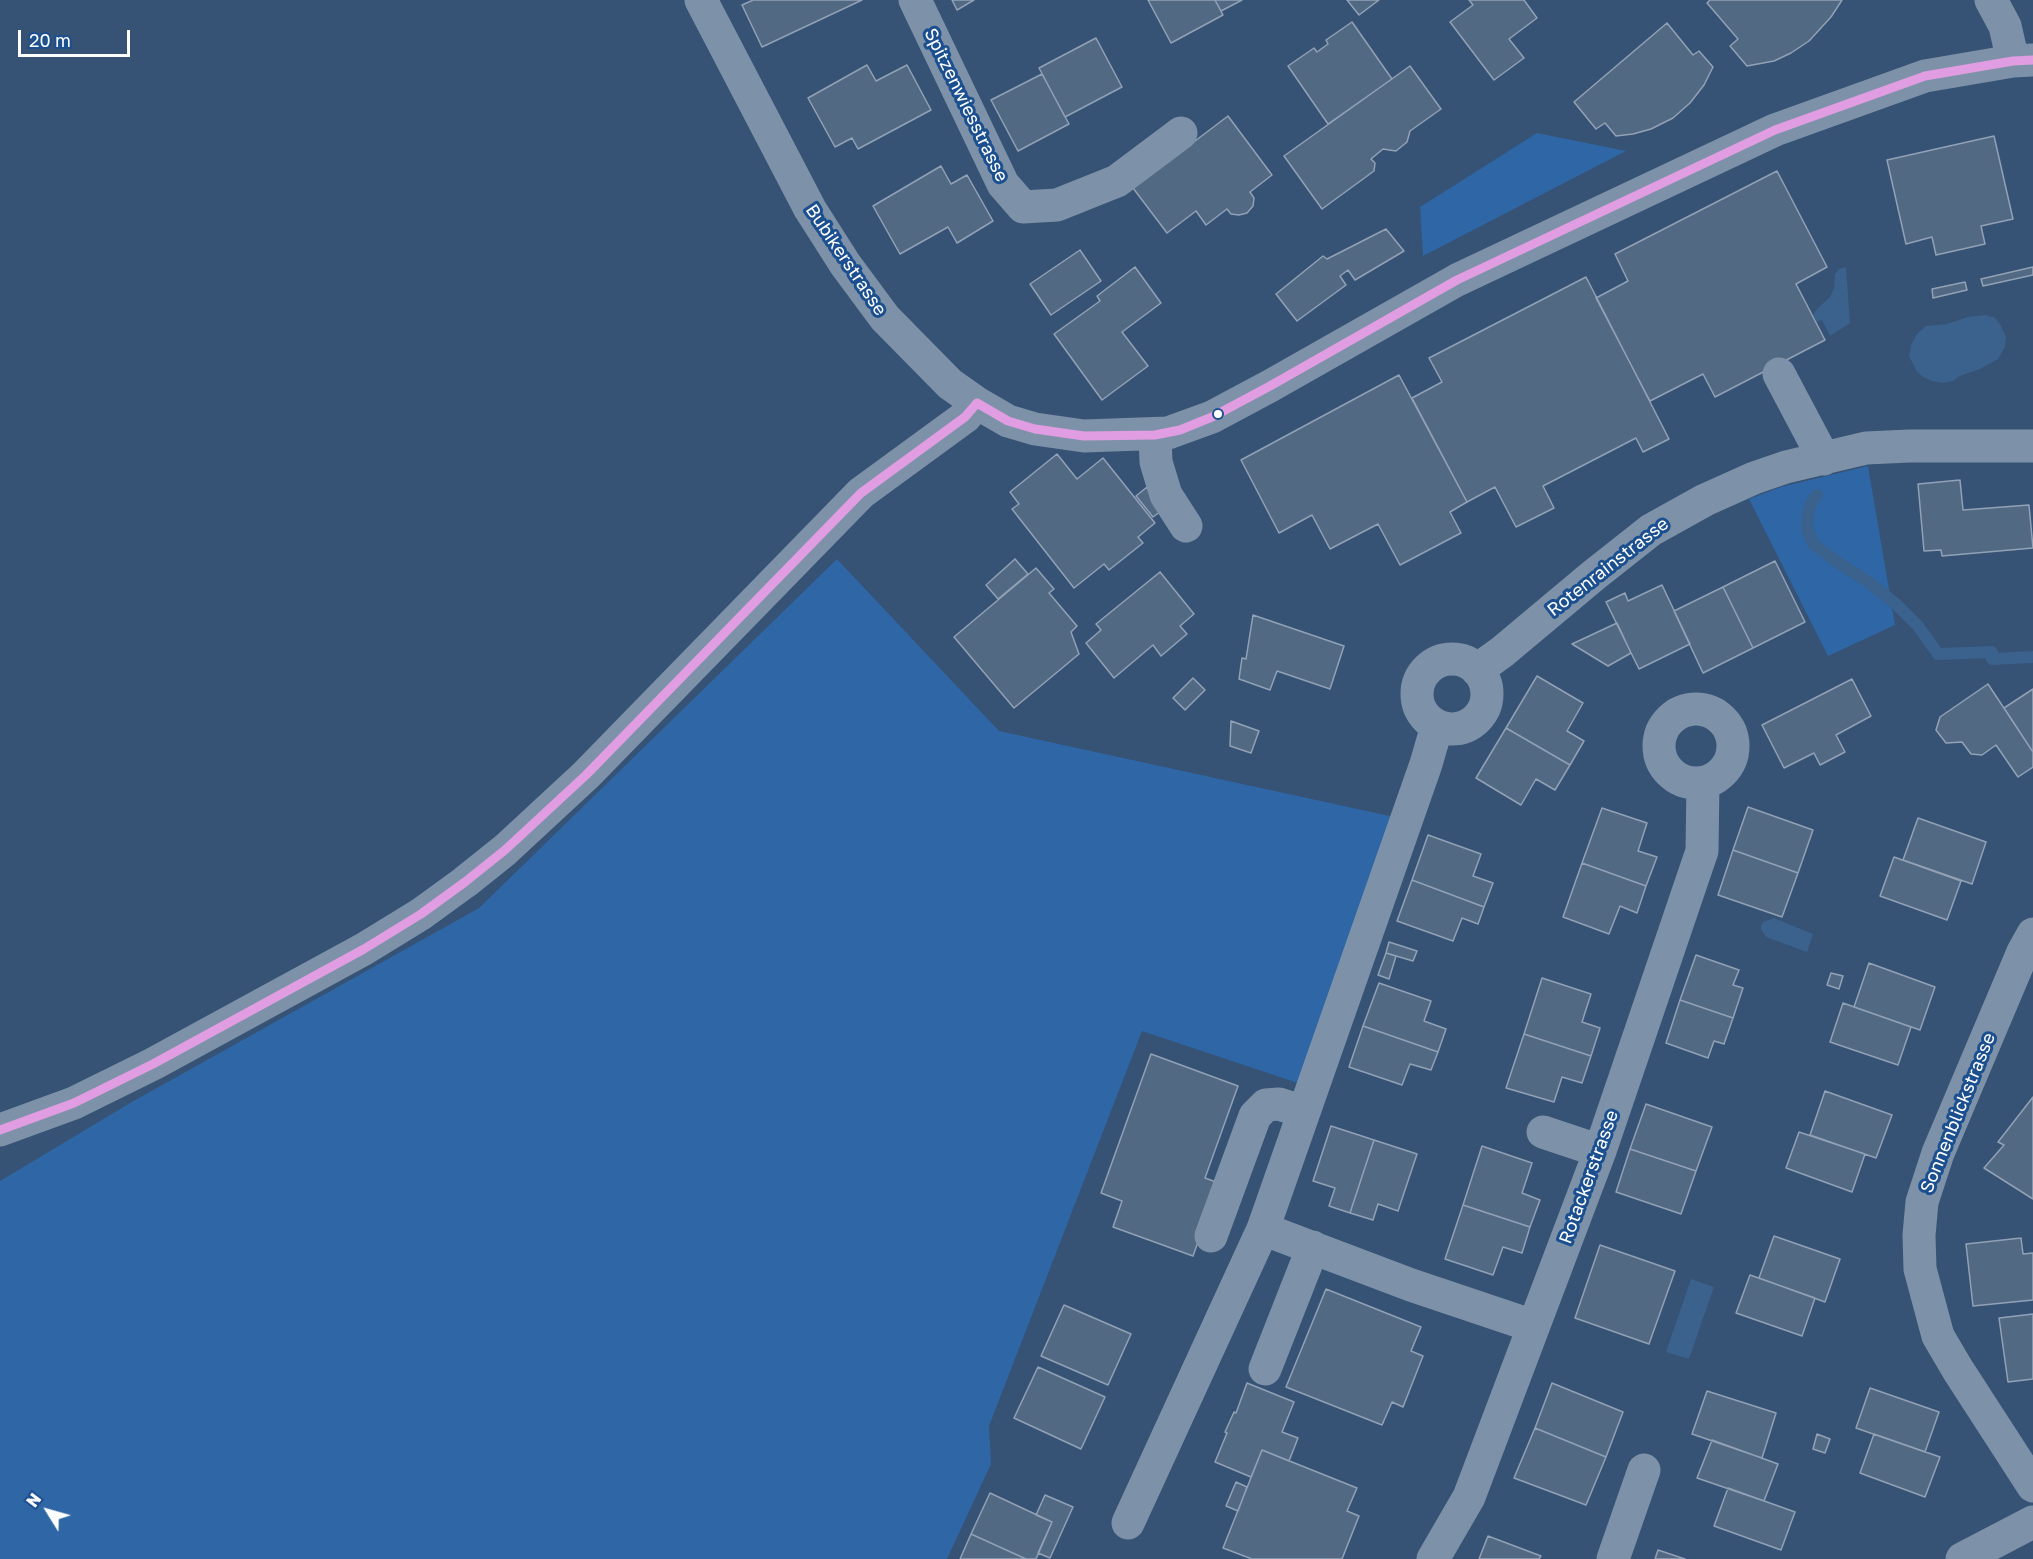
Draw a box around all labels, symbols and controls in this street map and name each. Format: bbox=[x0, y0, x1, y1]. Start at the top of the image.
scale bar bbox=[21, 18, 134, 56]
street label: Spitzenwiesstrasse bbox=[919, 25, 1013, 185]
text: 20 m bbox=[29, 29, 71, 51]
street label: Bubikerstrasse bbox=[801, 200, 891, 320]
unlabelled marker bbox=[1212, 408, 1224, 420]
street label: Rotenrainstrasse bbox=[1543, 513, 1673, 621]
street label: Sonnenblickstrasse bbox=[1916, 1030, 2000, 1196]
street label: Rotackerstrasse bbox=[1555, 1107, 1623, 1247]
north arrow bbox=[18, 1481, 78, 1541]
text: N bbox=[22, 1489, 45, 1511]

